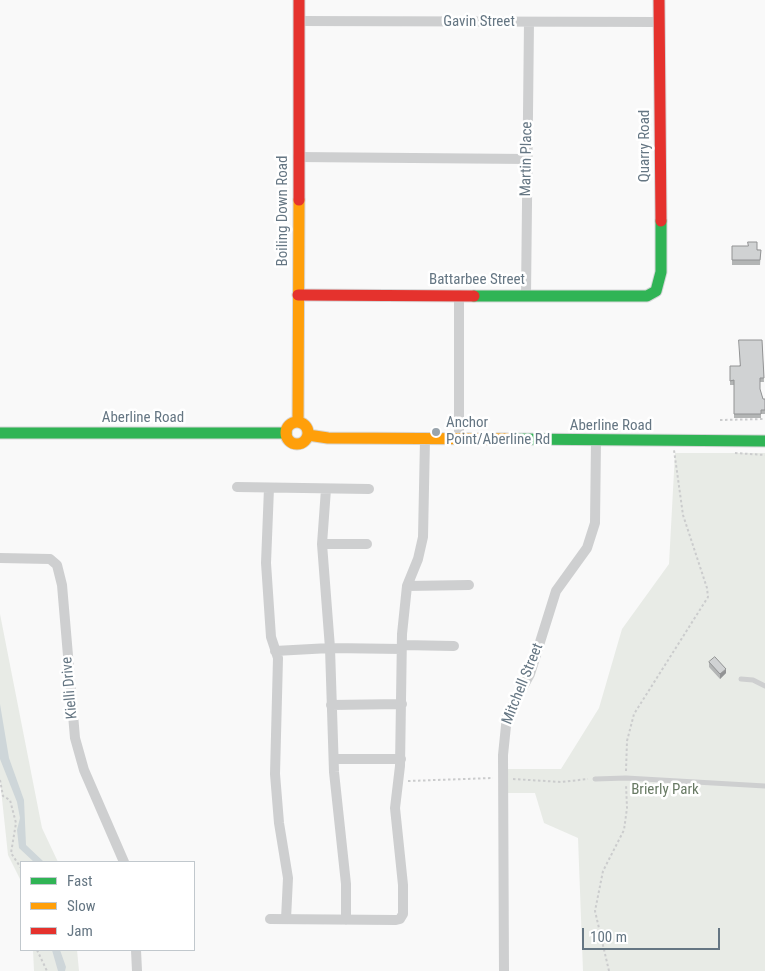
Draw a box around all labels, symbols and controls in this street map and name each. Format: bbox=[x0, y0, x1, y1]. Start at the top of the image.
street label: Gavin Street bbox=[443, 13, 515, 31]
street label: Quarry Road bbox=[636, 110, 654, 182]
street label: Martin Place bbox=[517, 121, 537, 197]
street label: Boiling Down Road bbox=[274, 156, 292, 266]
street label: Battarbee Street bbox=[429, 271, 525, 289]
street label: Aberline Road bbox=[102, 409, 184, 427]
place label: Anchor Point/Aberline Rd bbox=[446, 414, 550, 449]
street label: Aberline Road bbox=[570, 417, 652, 435]
marker: Anchor Point/Aberline Rd bbox=[430, 426, 442, 438]
street label: Mitchell Street bbox=[499, 641, 547, 727]
street label: Kielli Drive bbox=[58, 656, 82, 720]
park label: Brierly Park bbox=[631, 781, 699, 799]
legend bbox=[20, 861, 195, 951]
text: Fast bbox=[67, 872, 92, 890]
text: Slow bbox=[67, 897, 96, 915]
scale bar bbox=[585, 918, 722, 950]
text: Jam bbox=[67, 922, 93, 940]
text: 100 m bbox=[590, 928, 627, 946]

